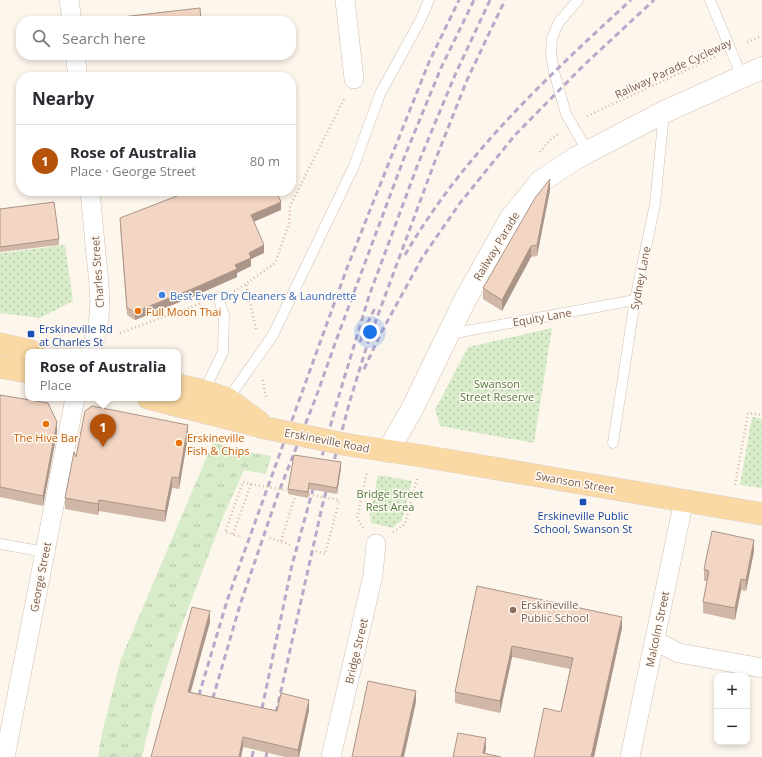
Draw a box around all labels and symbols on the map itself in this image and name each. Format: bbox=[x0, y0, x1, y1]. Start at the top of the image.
street label: Railway Parade Cycleway bbox=[612, 34, 734, 102]
street label: Railway Parade bbox=[470, 209, 522, 283]
street label: Charles Street bbox=[87, 235, 107, 308]
street label: Sydney Lane bbox=[626, 245, 654, 311]
place label: Best Ever Dry Cleaners & Laundrette bbox=[170, 288, 356, 303]
marker: Best Ever Dry Cleaners & Laundrette bbox=[157, 290, 167, 300]
place label: Full Moon Thai bbox=[146, 304, 221, 319]
street label: Equity Lane bbox=[511, 304, 573, 330]
marker: Full Moon Thai bbox=[133, 306, 143, 316]
place label: Erskineville Rd at Charles St bbox=[39, 321, 113, 349]
your location bbox=[360, 322, 380, 342]
marker: Erskineville Rd at Charles St bbox=[26, 329, 36, 339]
park label: Swanson Street Reserve bbox=[460, 376, 534, 404]
pin: 1 bbox=[90, 414, 116, 447]
marker: The Hive Bar bbox=[41, 419, 51, 429]
street label: Erskineville Road bbox=[283, 424, 371, 456]
place label: The Hive Bar bbox=[14, 430, 79, 445]
place label: Erskineville Fish & Chips bbox=[187, 430, 250, 458]
marker: Erskineville Fish & Chips bbox=[174, 438, 184, 448]
street label: Swanson Street bbox=[534, 468, 616, 496]
park label: Bridge Street Rest Area bbox=[357, 486, 423, 514]
marker: Erskineville Public School, Swanson St bbox=[578, 497, 588, 507]
place label: Erskineville Public School, Swanson St bbox=[534, 508, 632, 536]
street label: George Street bbox=[26, 541, 54, 613]
street label: Malcolm Street bbox=[642, 590, 672, 668]
place label: Erskineville Public School bbox=[521, 597, 589, 625]
marker: Erskineville Public School bbox=[508, 605, 518, 615]
street label: Bridge Street bbox=[341, 617, 371, 685]

